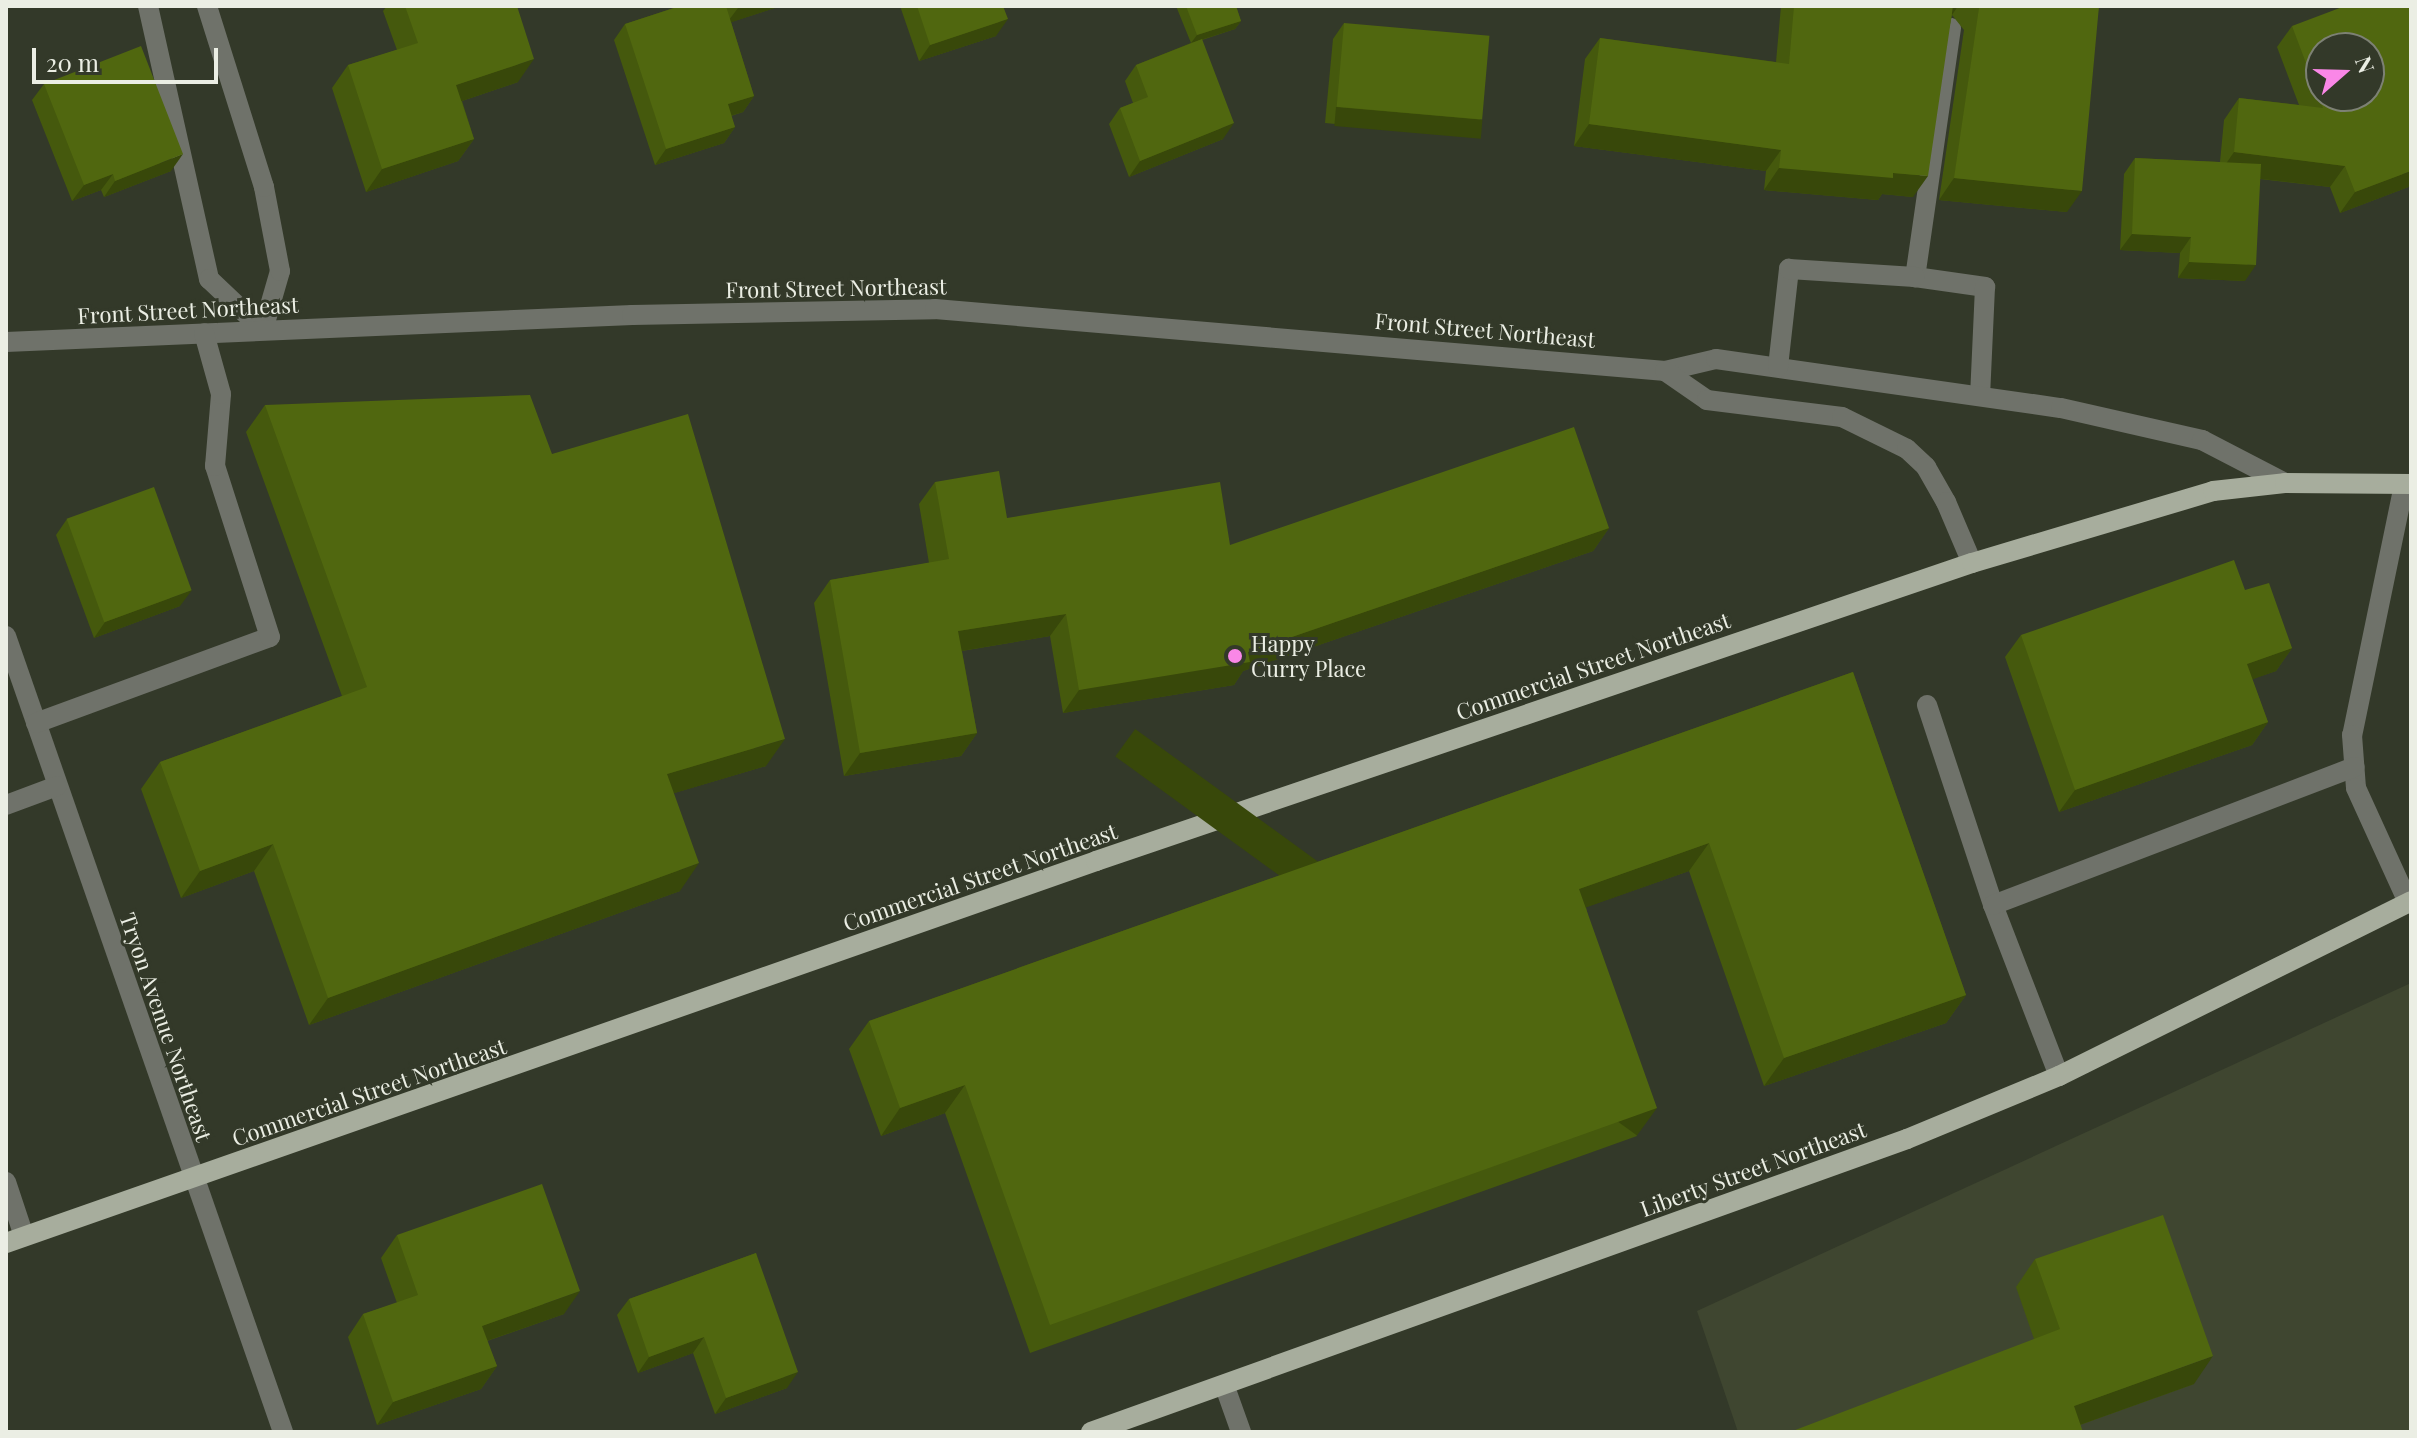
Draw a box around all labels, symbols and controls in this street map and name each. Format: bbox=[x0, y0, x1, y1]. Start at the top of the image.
scale bar bbox=[36, 32, 222, 82]
north arrow bbox=[2305, 32, 2385, 112]
text: 20 m bbox=[46, 46, 99, 78]
text: N bbox=[2349, 52, 2382, 77]
street label: Front Street Northeast bbox=[725, 273, 947, 303]
street label: Front Street Northeast bbox=[76, 291, 300, 329]
street label: Front Street Northeast bbox=[1373, 307, 1597, 353]
street label: Commercial Street Northeast bbox=[1452, 607, 1734, 725]
place label: Happy Curry Place bbox=[1251, 630, 1367, 682]
marker: Happy Curry Place bbox=[1226, 647, 1244, 665]
street label: Commercial Street Northeast bbox=[839, 818, 1121, 936]
street label: Tryon Avenue Northeast bbox=[114, 909, 218, 1145]
street label: Commercial Street Northeast bbox=[228, 1033, 510, 1151]
street label: Liberty Street Northeast bbox=[1636, 1116, 1870, 1222]

